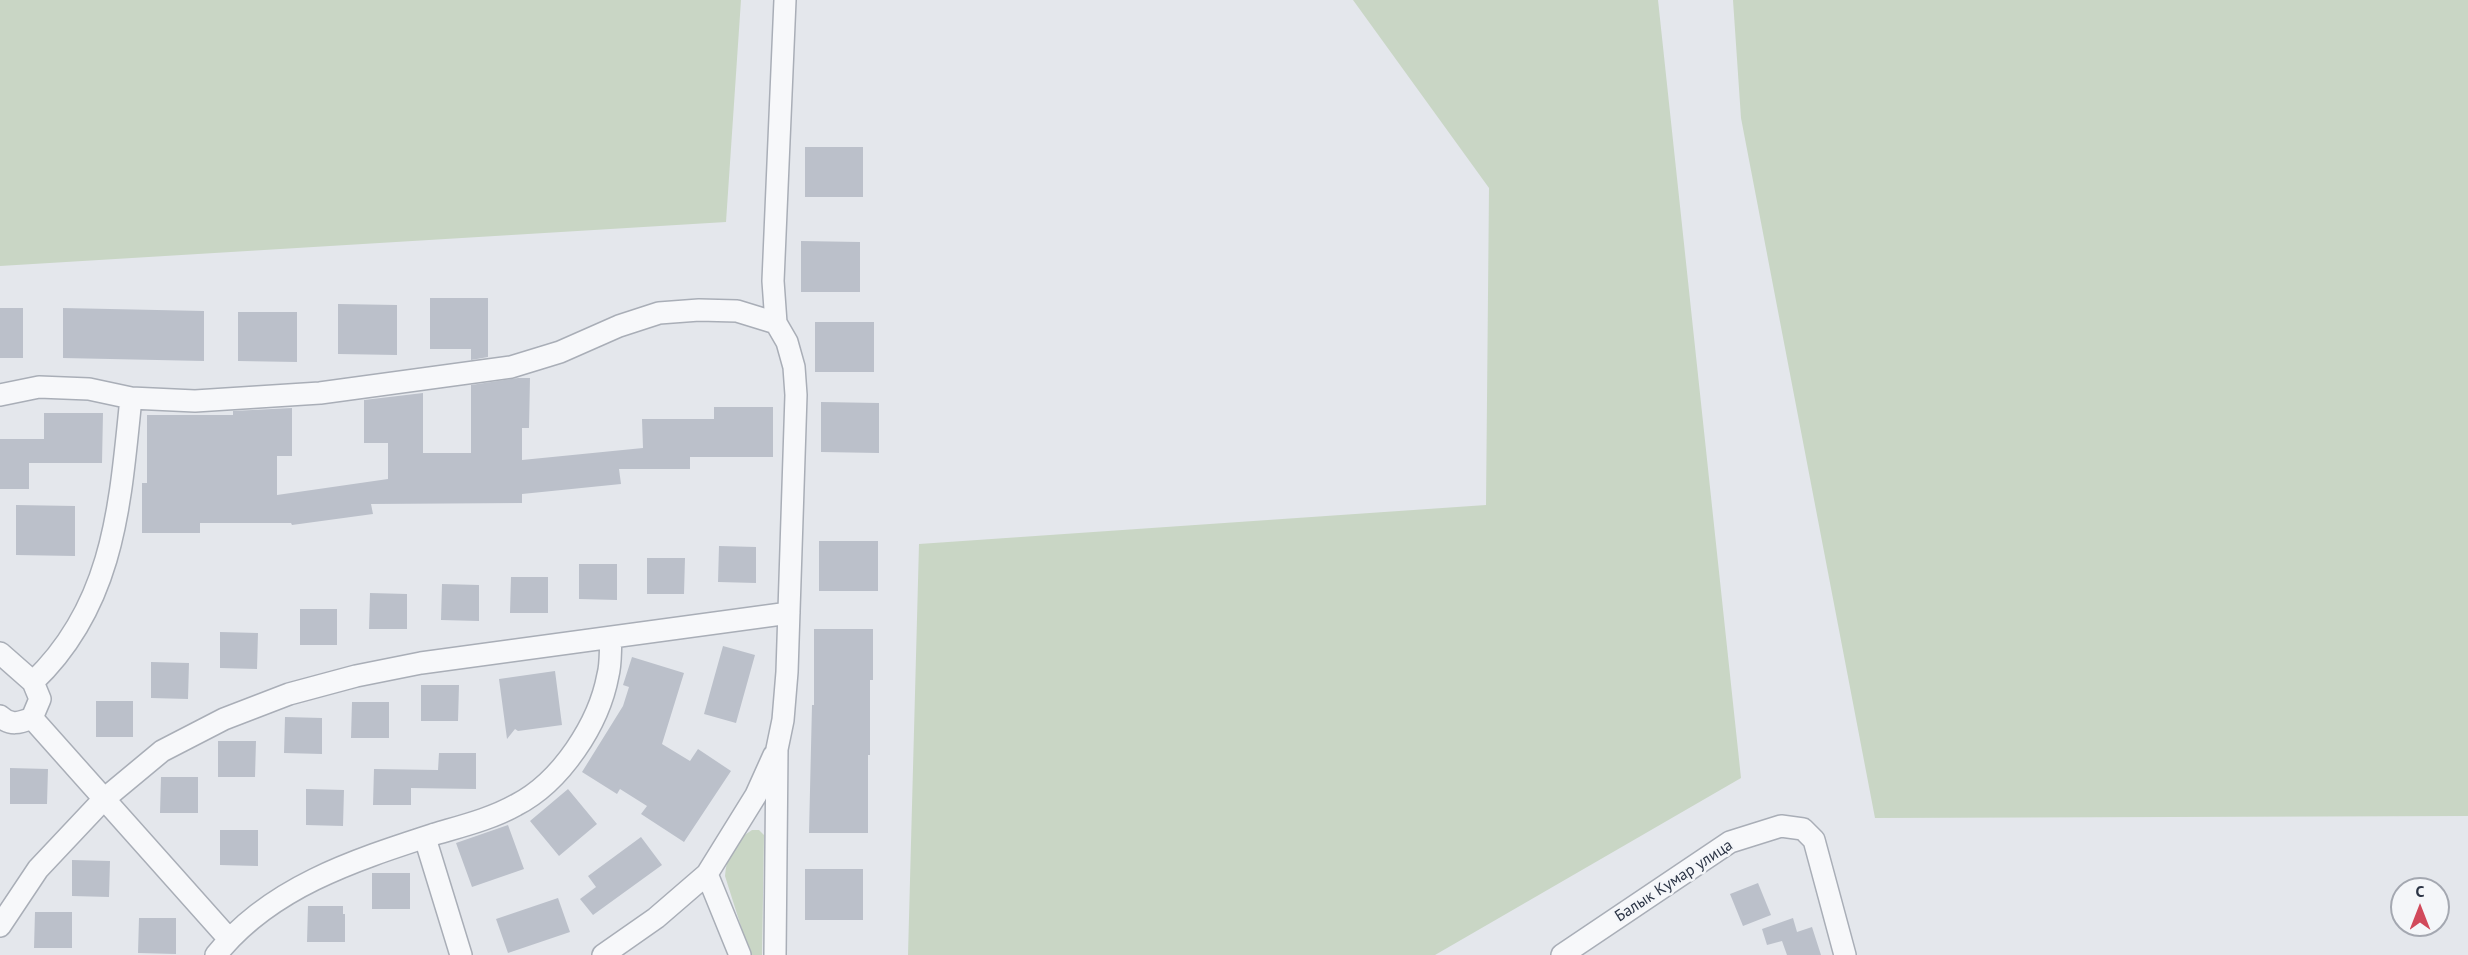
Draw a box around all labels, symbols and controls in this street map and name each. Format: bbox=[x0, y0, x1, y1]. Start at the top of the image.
street label: Балык Кумар улица bbox=[1612, 836, 1736, 926]
north arrow bbox=[2390, 877, 2450, 937]
text: С bbox=[2416, 881, 2424, 901]

